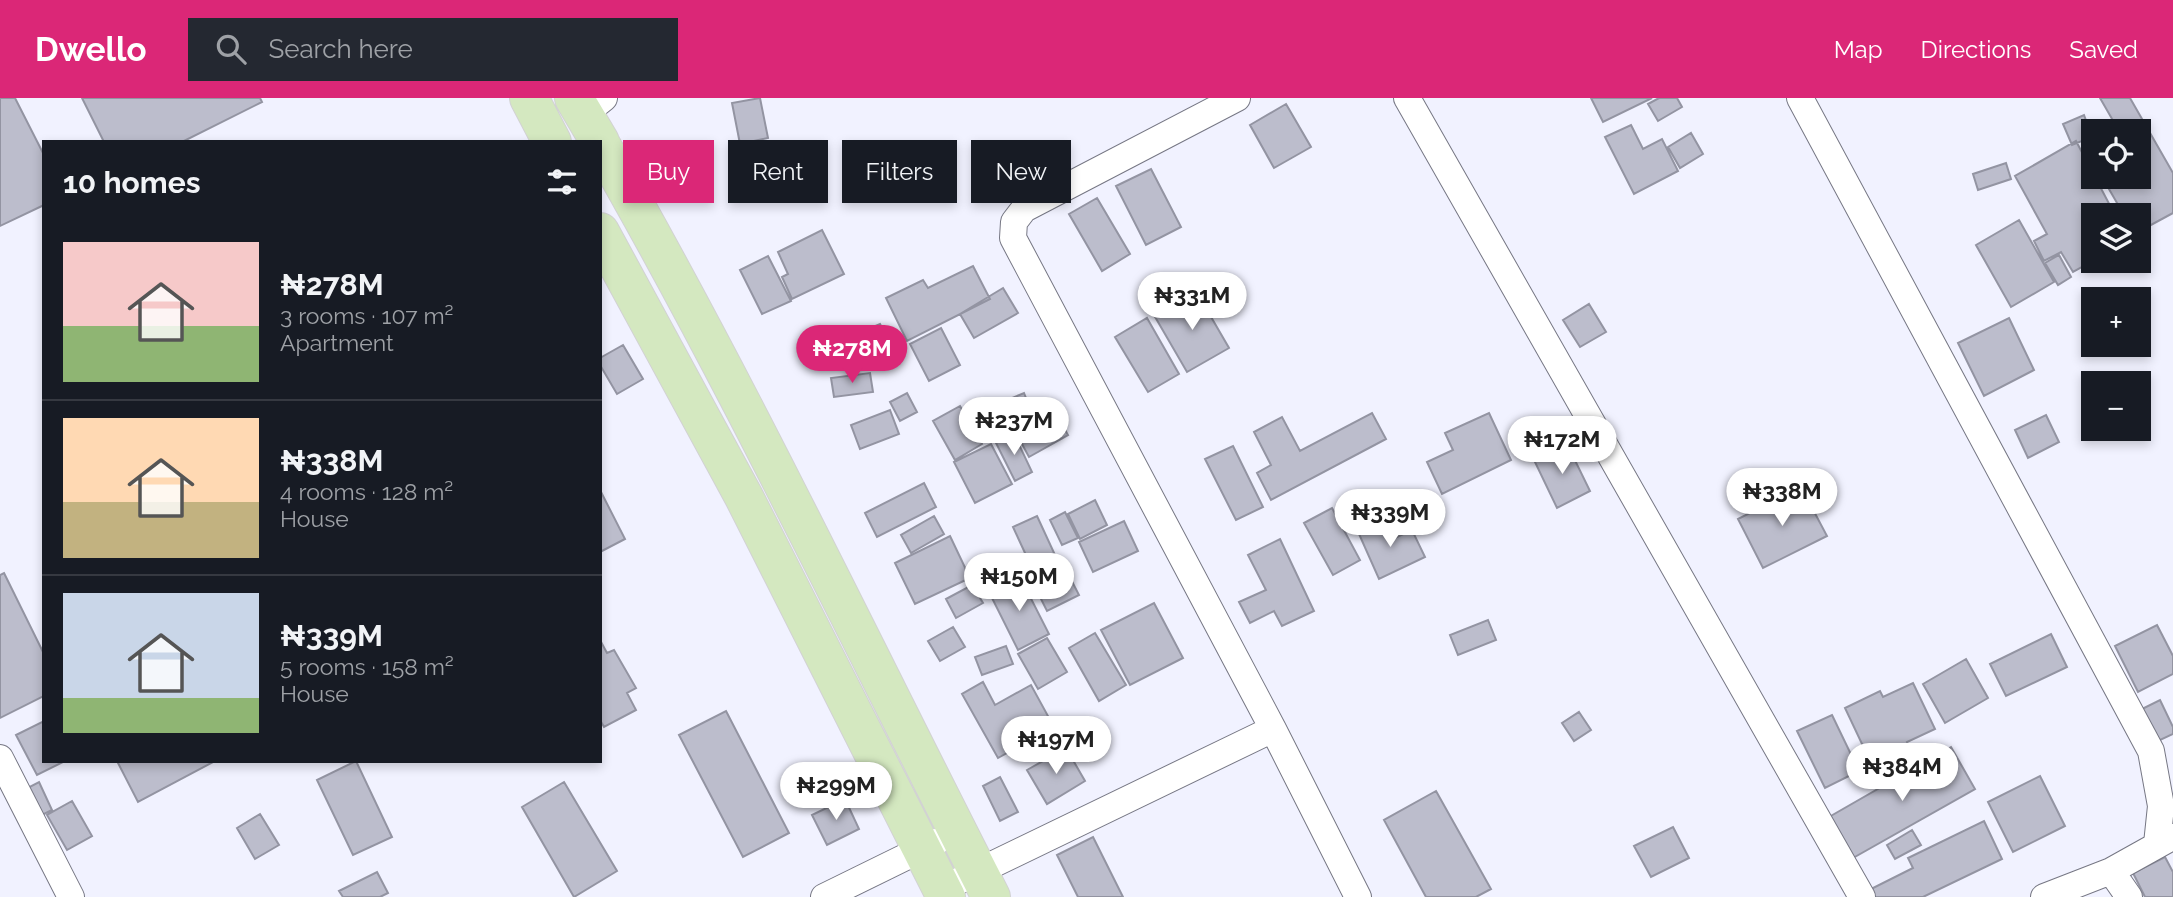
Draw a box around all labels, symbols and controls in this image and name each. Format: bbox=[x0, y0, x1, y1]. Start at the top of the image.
search box bbox=[188, 18, 678, 81]
text: Dwello bbox=[35, 30, 146, 69]
icon: search bbox=[212, 30, 250, 68]
text: Search here bbox=[268, 34, 413, 64]
text: Map bbox=[1834, 35, 1883, 64]
text: Directions bbox=[1921, 35, 2031, 64]
text: Saved bbox=[2069, 35, 2138, 64]
map controls bbox=[2081, 119, 2151, 441]
button: locate bbox=[2081, 119, 2151, 189]
chip: Buy bbox=[623, 140, 714, 203]
chip: Rent bbox=[728, 140, 828, 203]
chip: Filters bbox=[842, 140, 957, 203]
chip: New bbox=[971, 140, 1071, 203]
icon: filters bbox=[543, 163, 581, 201]
text: 10 homes bbox=[63, 165, 200, 200]
button: layers bbox=[2081, 203, 2151, 273]
text: ₦278M bbox=[280, 267, 384, 302]
icon: home bbox=[119, 270, 203, 354]
pin: ₦331M bbox=[1143, 272, 1241, 332]
text: ₦331M bbox=[1154, 281, 1230, 308]
button: + bbox=[2081, 287, 2151, 357]
text: 3 rooms · 107 m² bbox=[280, 302, 454, 329]
pin: ₦278M bbox=[803, 326, 901, 385]
text: Apartment bbox=[280, 329, 394, 356]
text: ₦278M bbox=[812, 334, 892, 361]
button: − bbox=[2081, 371, 2151, 441]
pin: ₦237M bbox=[965, 398, 1063, 457]
text: ₦237M bbox=[975, 406, 1053, 433]
pin: ₦172M bbox=[1513, 416, 1611, 476]
text: ₦172M bbox=[1524, 425, 1600, 452]
text: ₦338M bbox=[280, 443, 383, 478]
icon: home bbox=[119, 446, 203, 530]
pin: ₦338M bbox=[1733, 468, 1831, 528]
text: ₦338M bbox=[1742, 477, 1822, 504]
text: 4 rooms · 128 m² bbox=[280, 478, 453, 505]
pin: ₦339M bbox=[1341, 490, 1439, 549]
text: ₦339M bbox=[1351, 498, 1429, 525]
text: House bbox=[280, 505, 349, 532]
pin: ₦150M bbox=[970, 554, 1068, 613]
text: ₦150M bbox=[980, 562, 1058, 589]
text: ₦339M bbox=[280, 618, 383, 653]
icon: home bbox=[119, 621, 203, 705]
text: 5 rooms · 158 m² bbox=[280, 653, 454, 680]
text: House bbox=[280, 680, 349, 707]
pin: ₦197M bbox=[1007, 716, 1105, 776]
text: ₦197M bbox=[1017, 725, 1095, 752]
pin: ₦384M bbox=[1853, 744, 1951, 803]
text: ₦384M bbox=[1862, 752, 1942, 779]
pin: ₦299M bbox=[787, 762, 885, 822]
text: ₦299M bbox=[796, 771, 876, 798]

